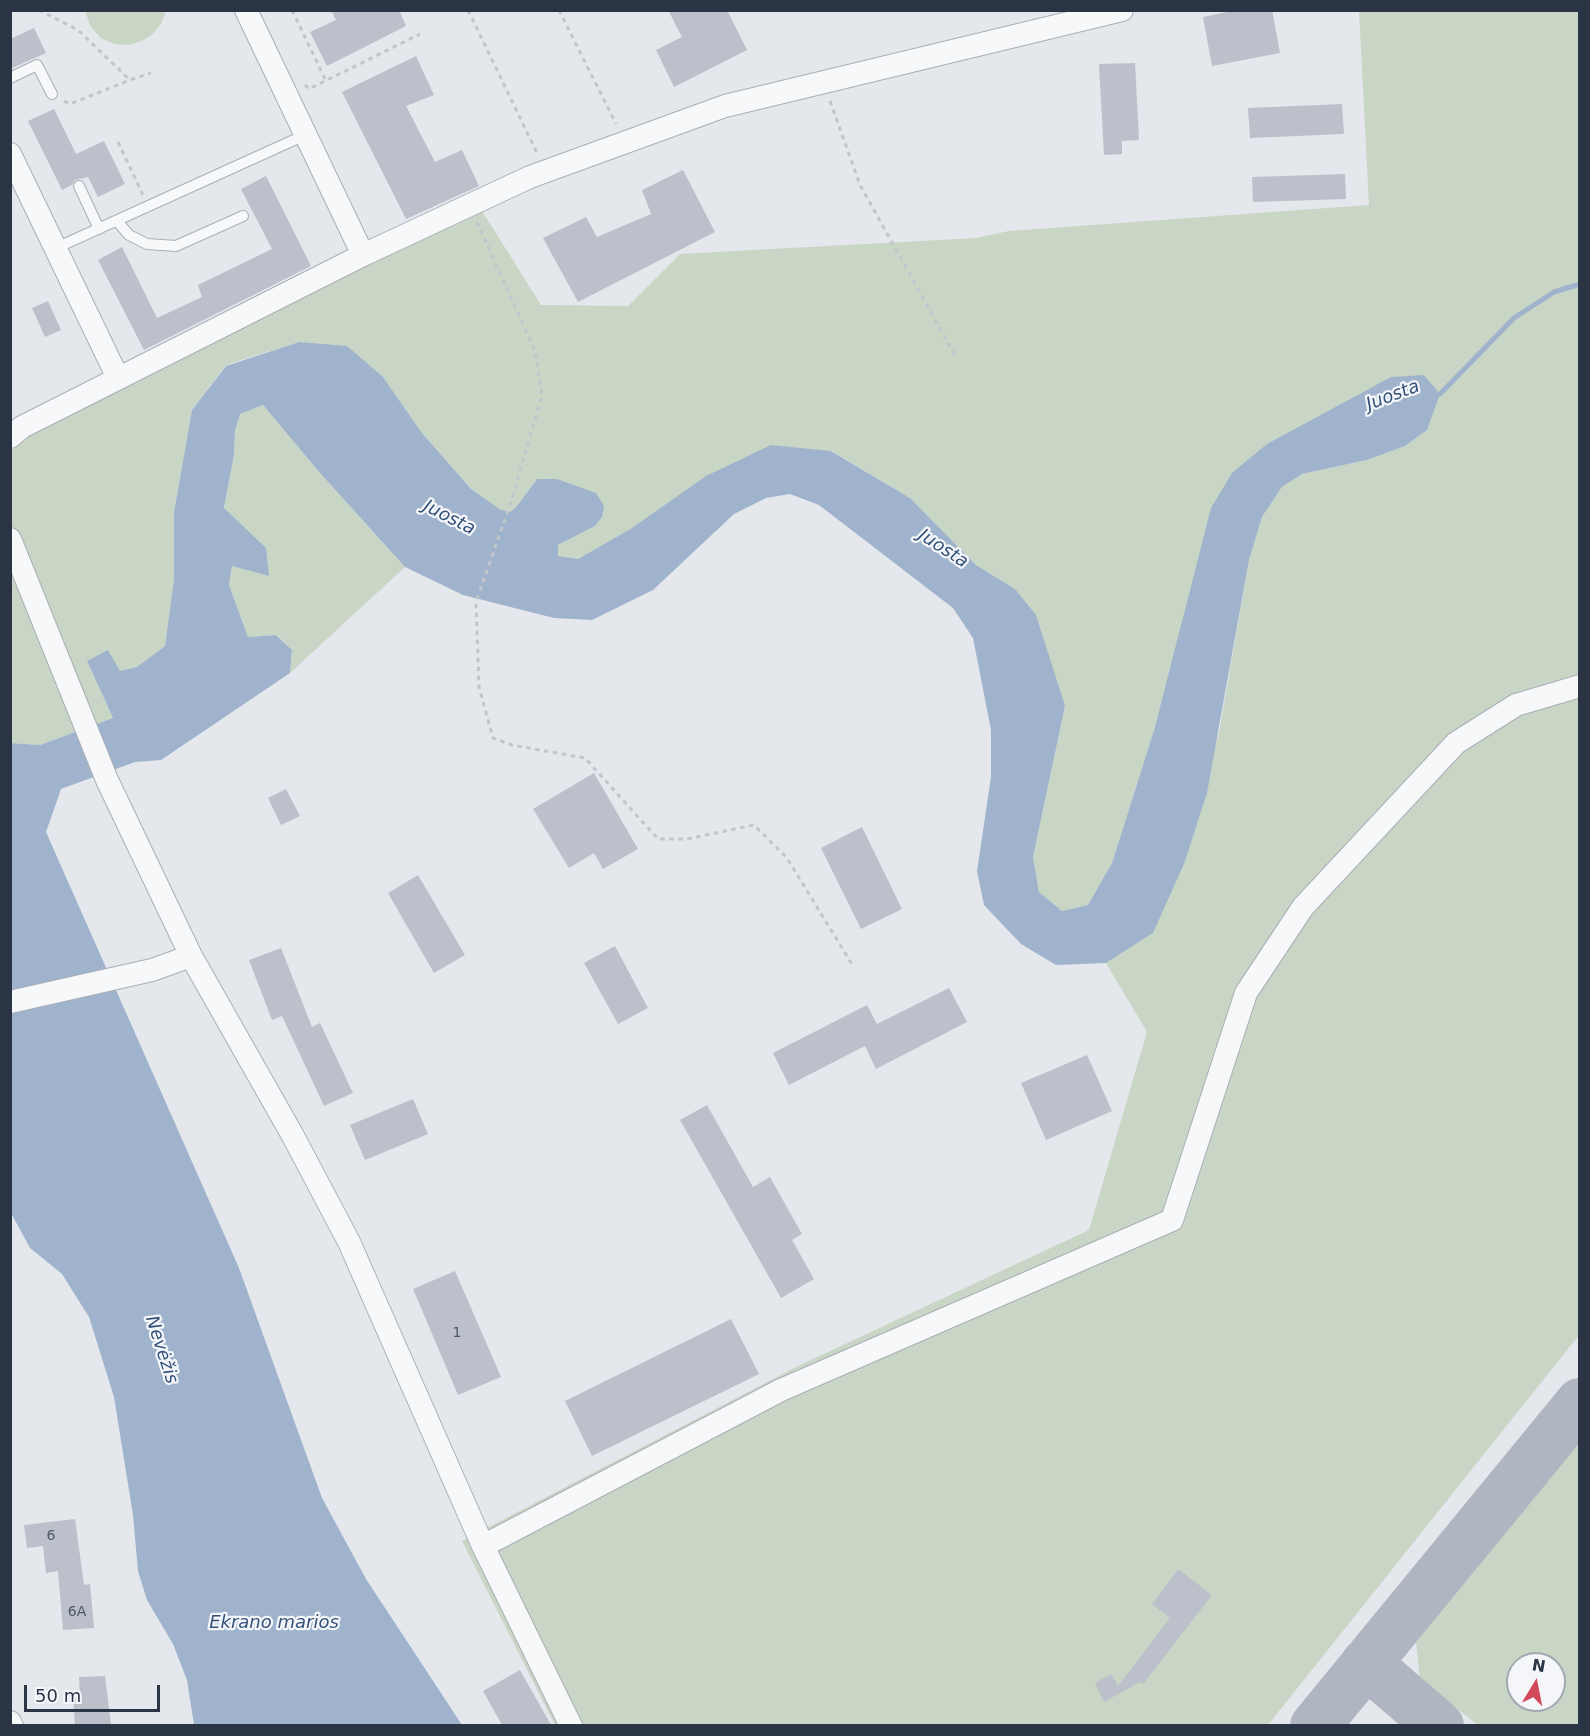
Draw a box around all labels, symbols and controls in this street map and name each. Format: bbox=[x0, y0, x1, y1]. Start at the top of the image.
water label: Juosta bbox=[1363, 376, 1423, 416]
water label: Juosta bbox=[420, 496, 478, 540]
water label: Juosta bbox=[914, 525, 972, 573]
water label: Nevėžis bbox=[140, 1313, 182, 1387]
house number: 1 bbox=[453, 1325, 461, 1341]
house number: 6 bbox=[47, 1528, 55, 1544]
house number: 6A bbox=[68, 1604, 86, 1620]
water label: Ekrano marios bbox=[209, 1612, 339, 1634]
north arrow bbox=[1506, 1652, 1566, 1712]
text: N bbox=[1531, 1655, 1547, 1676]
scale bar bbox=[27, 1673, 164, 1711]
text: 50 m bbox=[35, 1685, 81, 1706]

